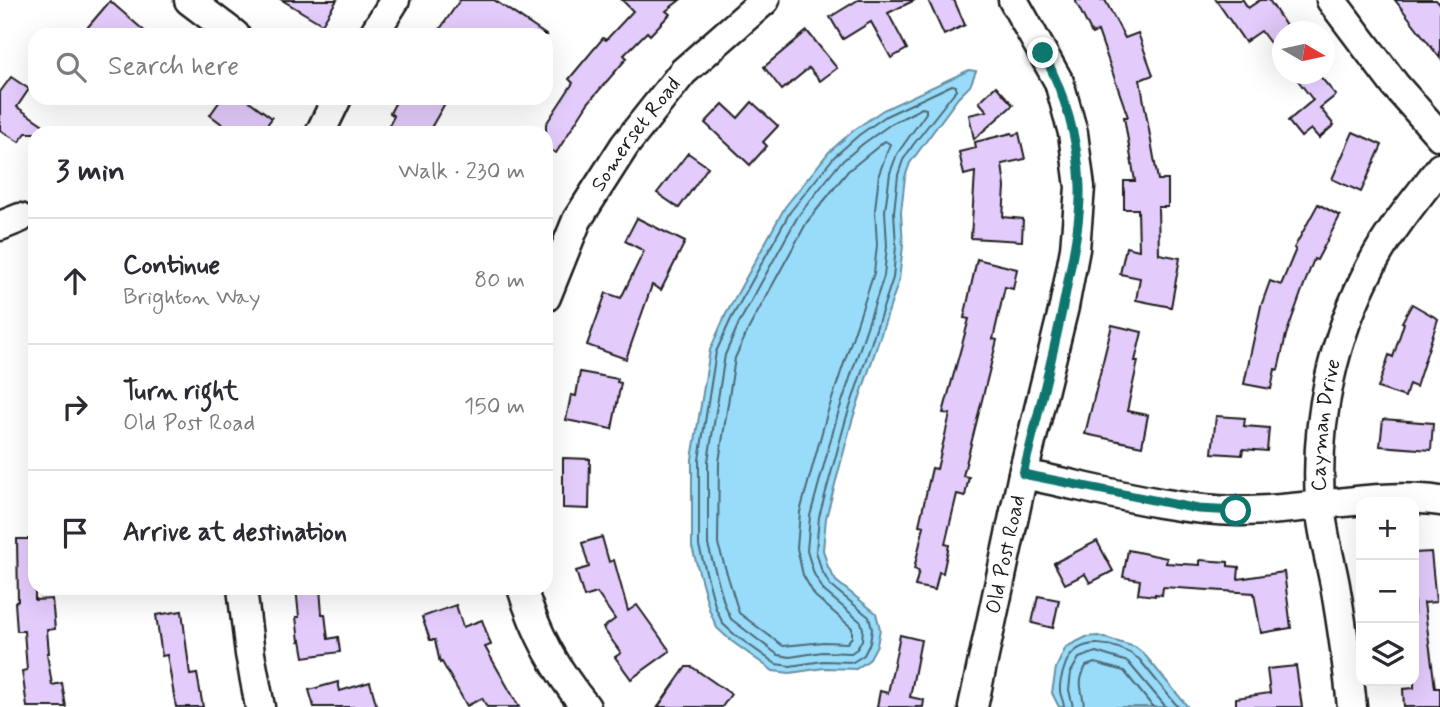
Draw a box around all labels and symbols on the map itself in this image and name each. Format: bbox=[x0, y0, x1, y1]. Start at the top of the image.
north arrow bbox=[1272, 21, 1335, 84]
route end bbox=[1027, 37, 1058, 68]
street label: Somerset Road bbox=[585, 72, 687, 197]
street label: Cayman Drive bbox=[1305, 356, 1348, 492]
street label: Old Post Road bbox=[979, 493, 1032, 616]
route start bbox=[1220, 495, 1251, 526]

